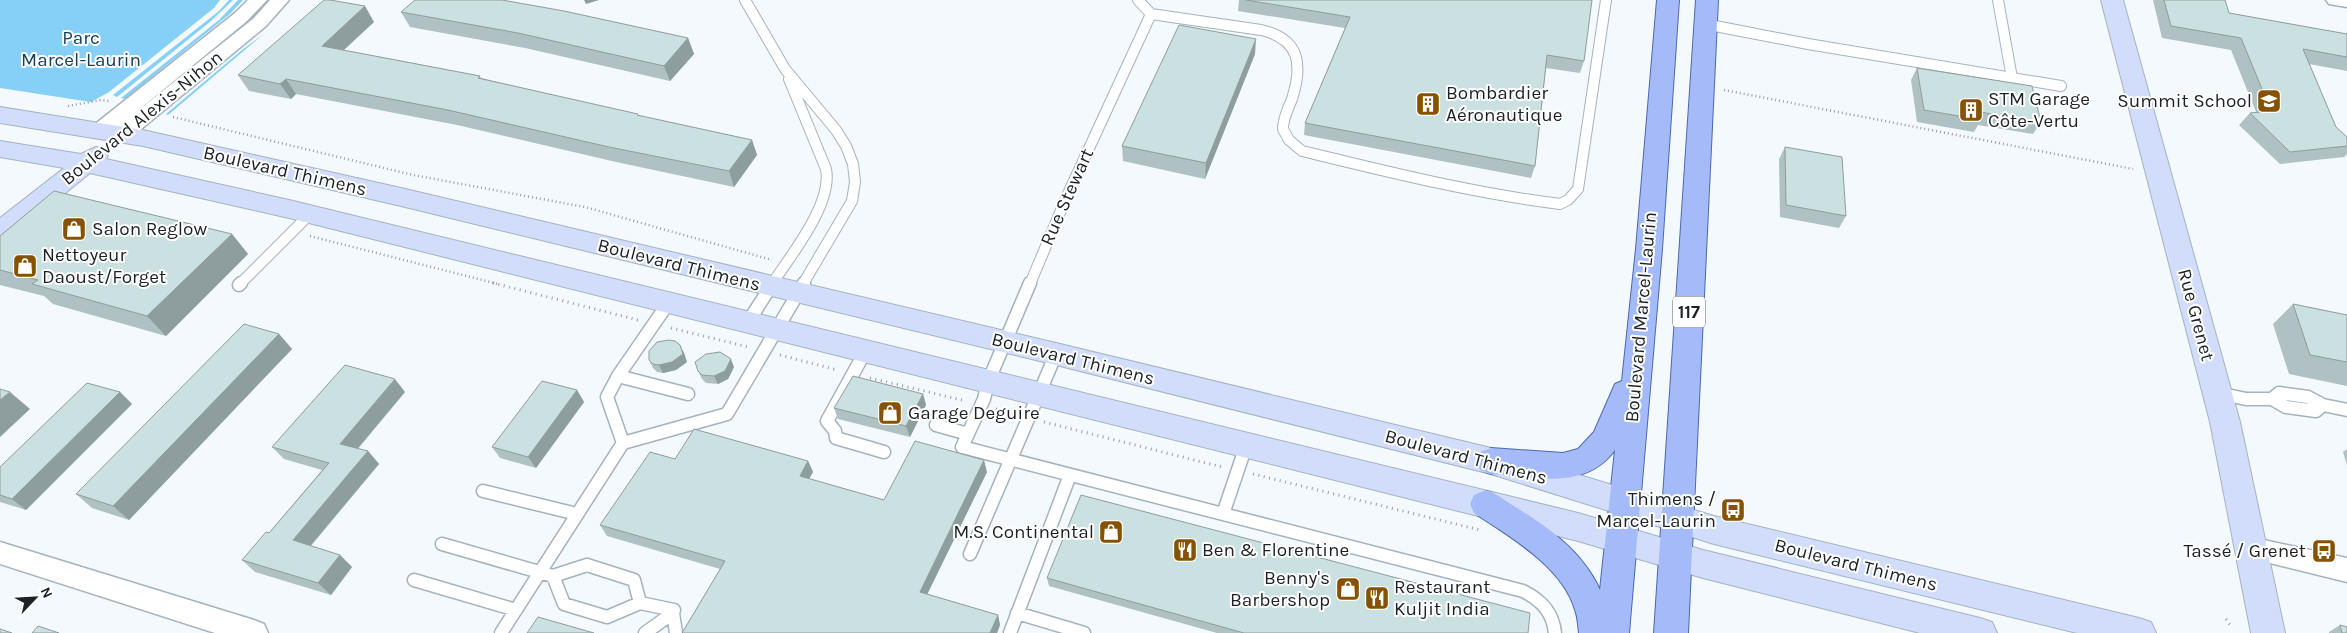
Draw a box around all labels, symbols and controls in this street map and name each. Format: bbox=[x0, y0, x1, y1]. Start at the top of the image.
park label: Parc Marcel-Laurin bbox=[21, 27, 141, 71]
street label: Boulevard Alexis-Nihon bbox=[57, 46, 227, 190]
place label: Bombardier Aéronautique bbox=[1446, 82, 1563, 126]
place label: STM Garage Côte-Vertu bbox=[1988, 88, 2090, 132]
school or university icon: Summit School bbox=[2256, 88, 2282, 114]
place label: Summit School bbox=[2117, 90, 2252, 112]
building icon: Bombardier Aéronautique bbox=[1415, 91, 1441, 117]
building icon: STM Garage Côte-Vertu bbox=[1958, 97, 1984, 123]
street label: Boulevard Thimens bbox=[201, 141, 369, 201]
street label: Rue Stewart bbox=[1036, 145, 1098, 249]
street label: Boulevard Marcel-Laurin bbox=[1621, 211, 1661, 423]
shop icon: Salon Reglow bbox=[61, 216, 87, 242]
place label: Salon Reglow bbox=[92, 218, 207, 240]
street label: Boulevard Thimens bbox=[595, 234, 763, 296]
place label: Nettoyeur Daoust/Forget bbox=[42, 244, 166, 288]
shop icon: Nettoyeur Daoust/Forget bbox=[12, 253, 38, 279]
street label: Rue Grenet bbox=[2173, 266, 2219, 364]
road number: 117 bbox=[1673, 296, 1705, 328]
street label: Boulevard Thimens bbox=[989, 328, 1157, 390]
shop icon: Garage Deguire bbox=[877, 400, 903, 426]
place label: Garage Deguire bbox=[908, 402, 1040, 424]
street label: Boulevard Thimens bbox=[1382, 425, 1550, 489]
place label: Thimens / Marcel-Laurin bbox=[1596, 488, 1716, 532]
bus stop icon: Thimens / Marcel-Laurin bbox=[1720, 497, 1746, 523]
shop icon: M.S. Continental bbox=[1098, 519, 1124, 545]
place label: M.S. Continental bbox=[953, 521, 1094, 543]
street label: Boulevard Thimens bbox=[1772, 534, 1940, 596]
restaurant icon: Ben & Florentine bbox=[1172, 537, 1198, 563]
bus stop icon: Tassé / Grenet bbox=[2311, 538, 2337, 564]
place label: Ben & Florentine bbox=[1202, 539, 1349, 561]
place label: Tassé / Grenet bbox=[2184, 540, 2306, 562]
place label: Benny's Barbershop bbox=[1230, 567, 1330, 611]
north arrow bbox=[10, 573, 60, 623]
shop icon: Benny's Barbershop bbox=[1335, 576, 1361, 602]
place label: Restaurant Kuljit India bbox=[1394, 576, 1490, 620]
text: N bbox=[37, 585, 56, 601]
restaurant icon: Restaurant Kuljit India bbox=[1364, 585, 1390, 611]

